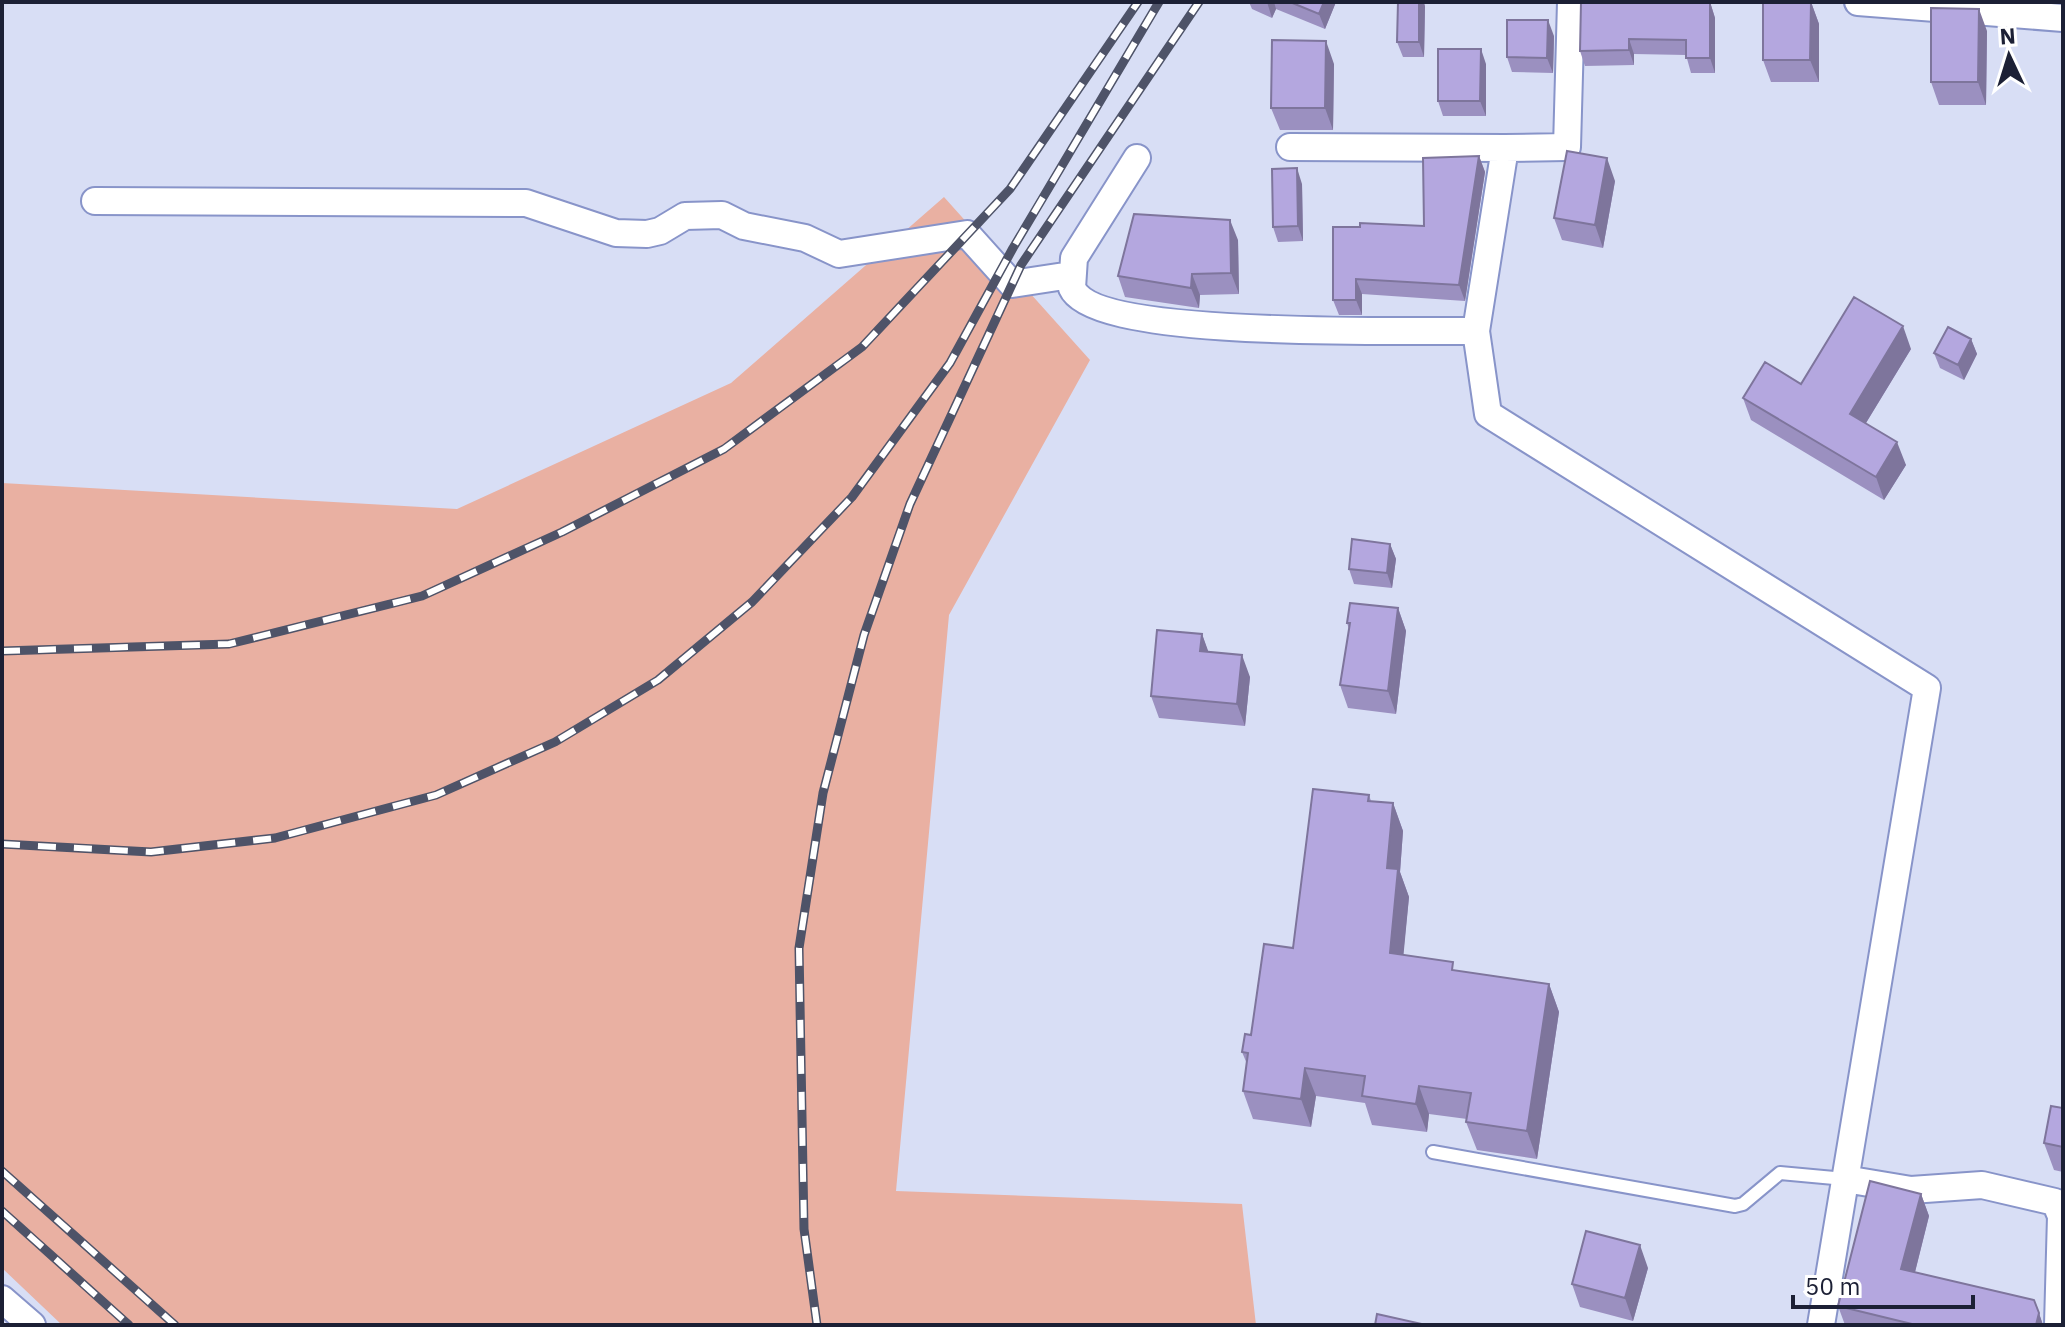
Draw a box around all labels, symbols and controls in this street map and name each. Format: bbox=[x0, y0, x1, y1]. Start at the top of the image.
north arrow bbox=[1969, 16, 2049, 96]
text: N bbox=[1999, 21, 2017, 51]
scale bar bbox=[1793, 1259, 1973, 1309]
text: 50 m bbox=[1805, 1270, 1860, 1302]

